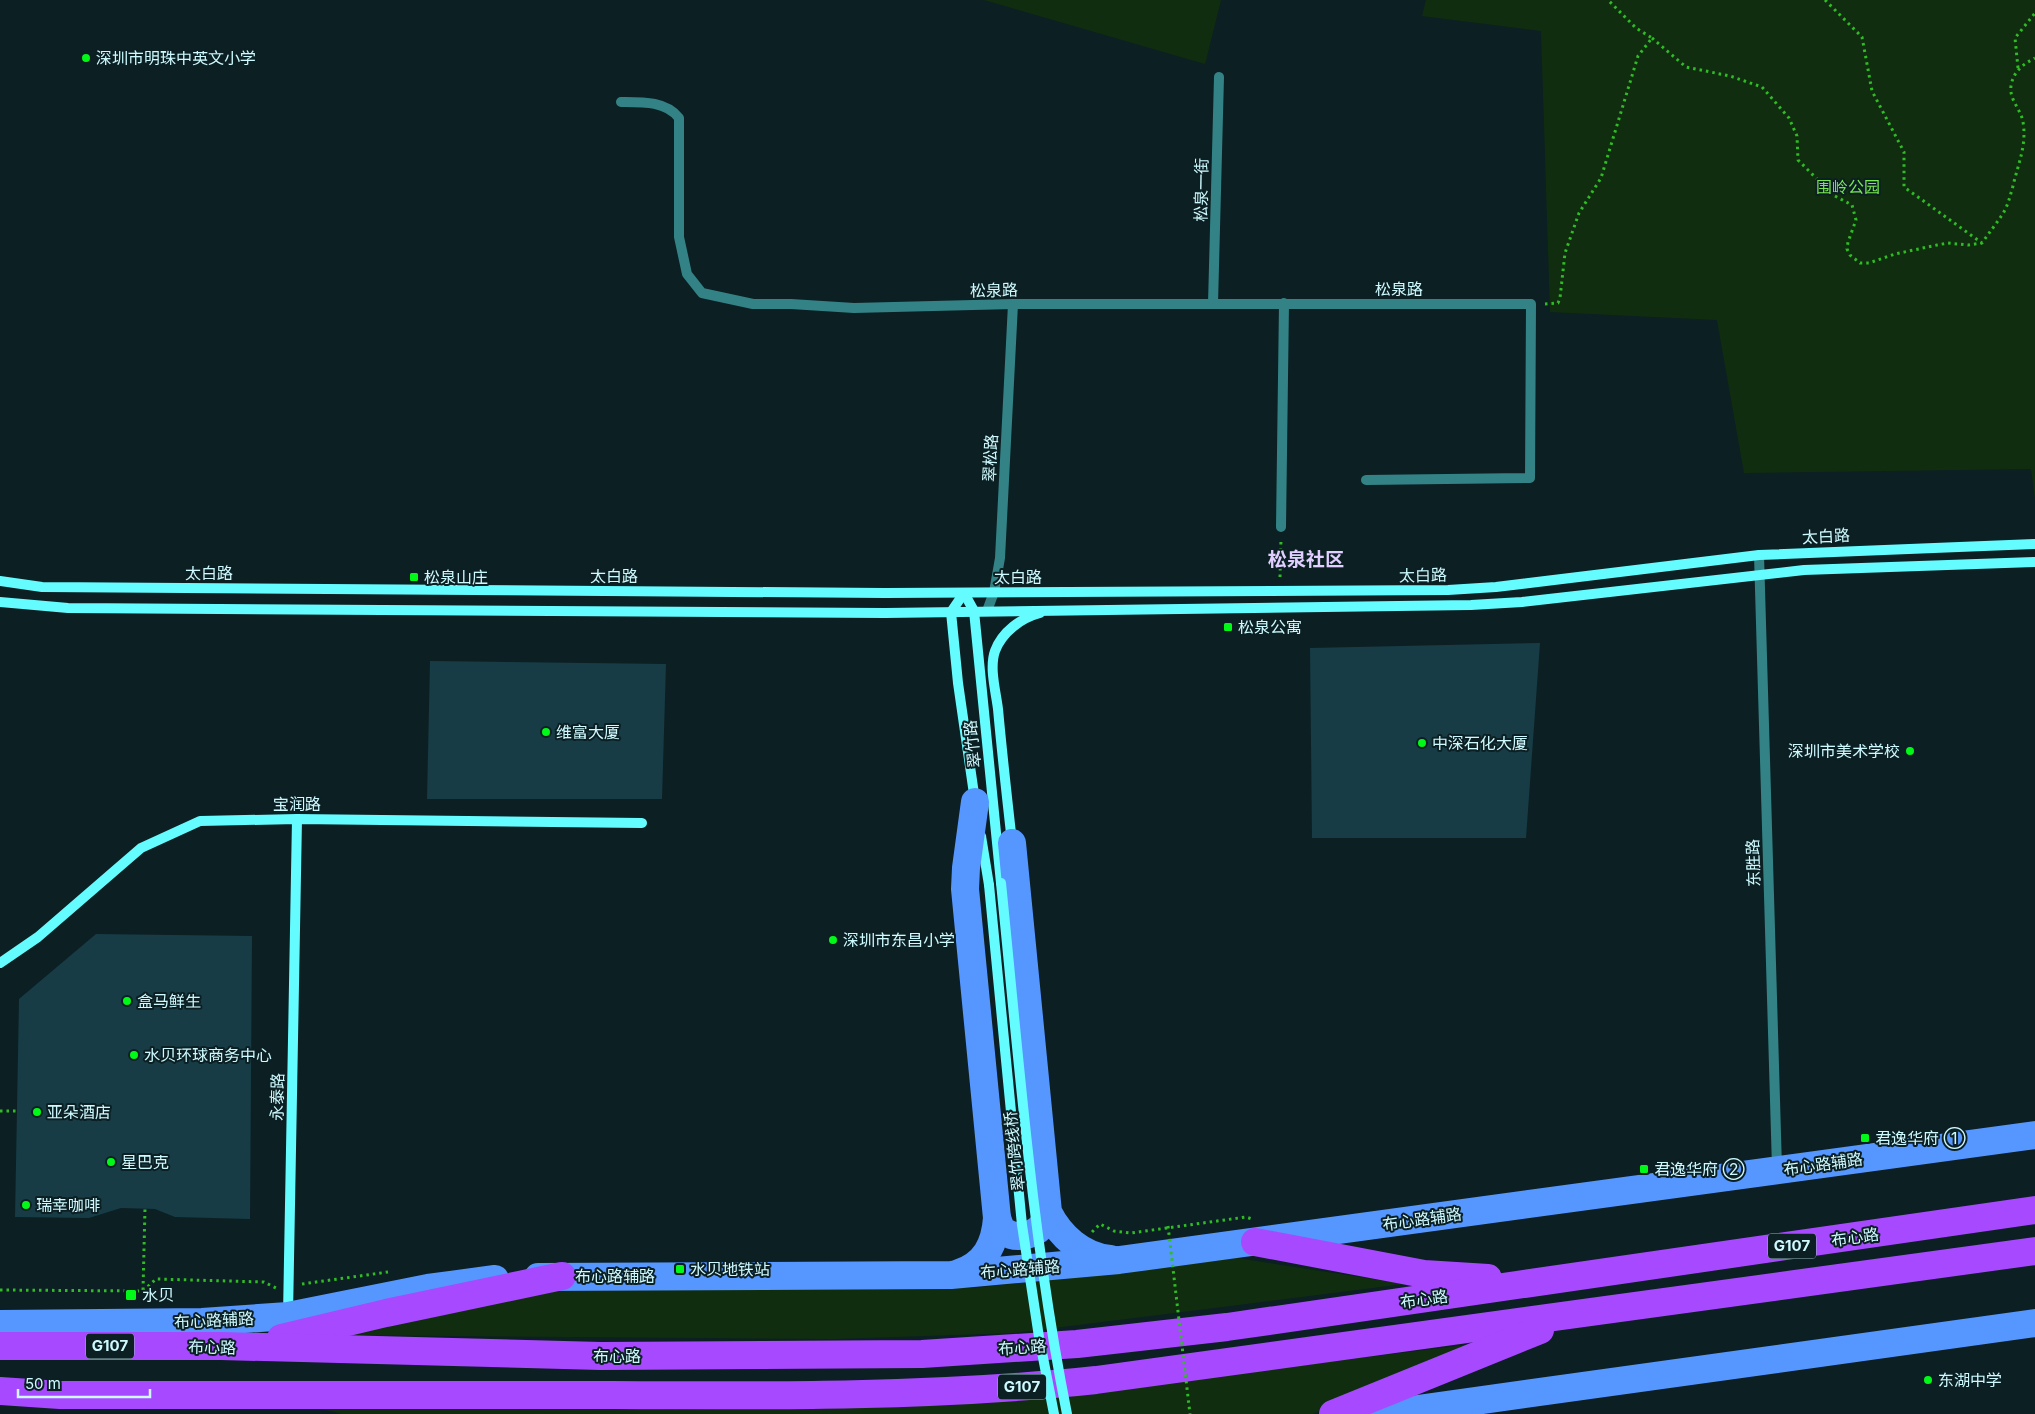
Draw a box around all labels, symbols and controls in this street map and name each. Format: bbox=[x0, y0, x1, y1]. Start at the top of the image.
place label: 深圳市明珠中英文小学 bbox=[96, 48, 256, 68]
marker: 深圳市明珠中英文小学 bbox=[80, 52, 92, 64]
street label: 松泉一街 bbox=[1190, 158, 1212, 222]
park label: 围岭公园 bbox=[1816, 177, 1880, 197]
street label: 松泉路 bbox=[1375, 279, 1423, 299]
street label: 松泉路 bbox=[970, 280, 1018, 300]
street label: 翠松路 bbox=[979, 434, 1001, 482]
street label: 太白路 bbox=[1802, 525, 1850, 547]
district label: 松泉社区 bbox=[1268, 548, 1344, 571]
street label: 太白路 bbox=[185, 563, 233, 583]
street label: 太白路 bbox=[1399, 565, 1447, 585]
street label: 太白路 bbox=[590, 566, 638, 586]
place label: 松泉山庄 bbox=[424, 567, 488, 587]
street label: 太白路 bbox=[994, 567, 1042, 587]
marker: 松泉山庄 bbox=[408, 571, 420, 583]
place label: 松泉公寓 bbox=[1238, 617, 1302, 637]
marker: 松泉公寓 bbox=[1222, 621, 1234, 633]
street label: 翠竹路 bbox=[960, 719, 984, 769]
place label: 维富大厦 bbox=[556, 722, 620, 742]
marker: 维富大厦 bbox=[540, 726, 552, 738]
place label: 中深石化大厦 bbox=[1432, 733, 1528, 753]
marker: 中深石化大厦 bbox=[1416, 737, 1428, 749]
place label: 深圳市美术学校 bbox=[1788, 741, 1900, 761]
marker: 深圳市美术学校 bbox=[1904, 745, 1916, 757]
street label: 宝润路 bbox=[273, 794, 321, 814]
street label: 东胜路 bbox=[1742, 839, 1764, 887]
place label: 深圳市东昌小学 bbox=[843, 930, 955, 950]
marker: 深圳市东昌小学 bbox=[827, 934, 839, 946]
place label: 盒马鲜生 bbox=[137, 991, 201, 1011]
marker: 盒马鲜生 bbox=[121, 995, 133, 1007]
place label: 水贝环球商务中心 bbox=[144, 1045, 272, 1065]
marker: 水贝环球商务中心 bbox=[128, 1049, 140, 1061]
street label: 永泰路 bbox=[267, 1073, 287, 1121]
place label: 亚朵酒店 bbox=[47, 1102, 111, 1122]
marker: 亚朵酒店 bbox=[31, 1106, 43, 1118]
street label: 翠竹跨线桥 bbox=[1000, 1110, 1028, 1192]
place label: 君逸华府 ① bbox=[1875, 1127, 1967, 1149]
marker: 君逸华府 ① bbox=[1859, 1132, 1871, 1144]
street label: 布心路辅路 bbox=[1782, 1149, 1864, 1179]
place label: 星巴克 bbox=[121, 1152, 169, 1172]
marker: 星巴克 bbox=[105, 1156, 117, 1168]
place label: 君逸华府 ② bbox=[1654, 1158, 1746, 1180]
marker: 君逸华府 ② bbox=[1638, 1163, 1650, 1175]
place label: 瑞幸咖啡 bbox=[36, 1195, 100, 1215]
marker: 瑞幸咖啡 bbox=[20, 1199, 32, 1211]
street label: 布心路辅路 bbox=[1381, 1204, 1463, 1234]
street label: 布心路 bbox=[1830, 1224, 1880, 1250]
road number: G107 bbox=[1768, 1234, 1816, 1258]
street label: 布心路辅路 bbox=[979, 1256, 1061, 1282]
place label: 水贝地铁站 bbox=[690, 1259, 770, 1279]
marker: 水贝地铁站 bbox=[674, 1263, 686, 1275]
street label: 布心路辅路 bbox=[575, 1266, 655, 1286]
place label: 水贝 bbox=[142, 1285, 174, 1305]
street label: 布心路 bbox=[1399, 1286, 1449, 1312]
marker: 水贝 bbox=[124, 1288, 138, 1302]
street label: 布心路辅路 bbox=[174, 1308, 254, 1332]
road number: G107 bbox=[86, 1334, 134, 1358]
street label: 布心路 bbox=[997, 1335, 1047, 1359]
street label: 布心路 bbox=[188, 1337, 236, 1357]
street label: 布心路 bbox=[593, 1346, 641, 1366]
scale bar bbox=[18, 1366, 150, 1398]
place label: 东湖中学 bbox=[1938, 1370, 2002, 1390]
text: 50 m bbox=[25, 1374, 61, 1393]
road number: G107 bbox=[998, 1374, 1046, 1400]
marker: 东湖中学 bbox=[1922, 1374, 1934, 1386]

